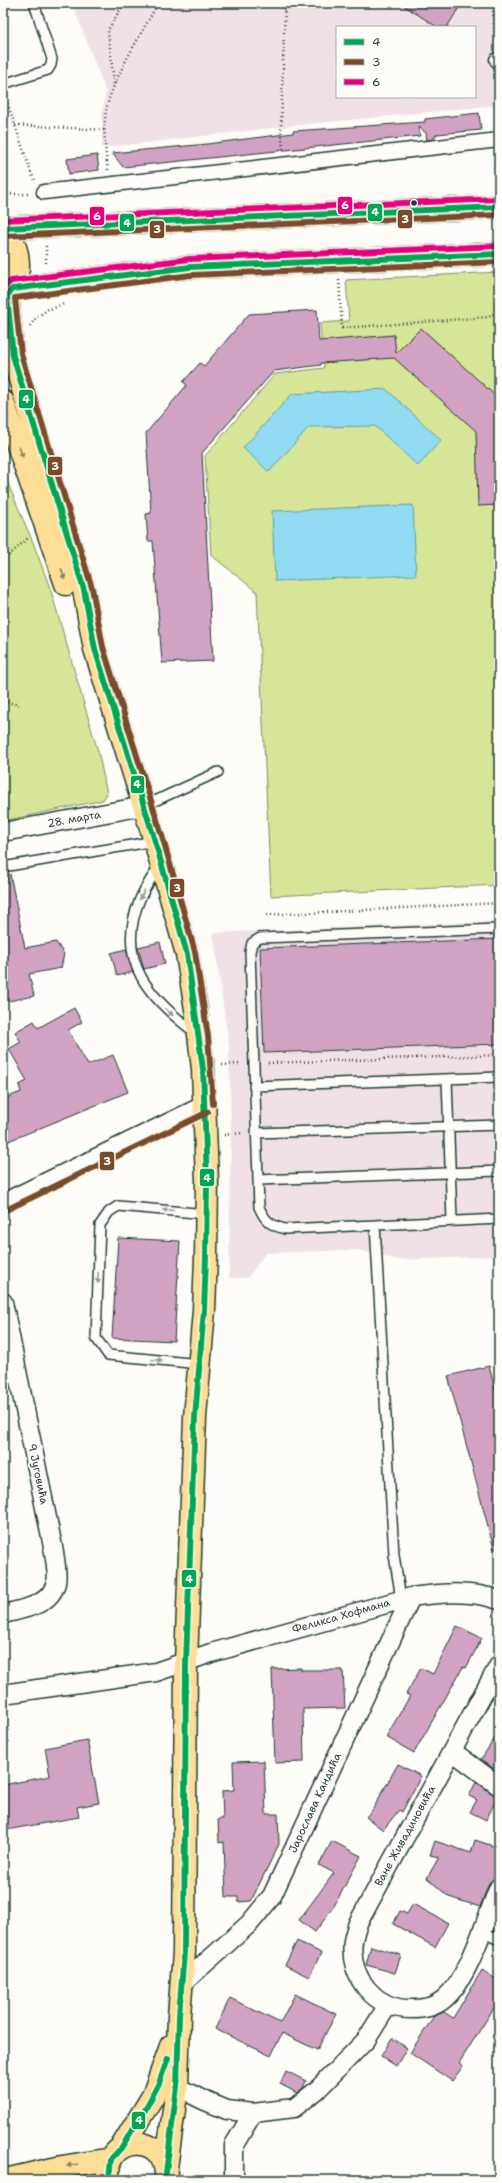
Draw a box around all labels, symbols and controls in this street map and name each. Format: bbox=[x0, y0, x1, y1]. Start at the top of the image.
legend bbox=[336, 26, 476, 98]
text: 4 bbox=[372, 34, 380, 50]
text: 3 bbox=[372, 54, 380, 70]
text: 6 bbox=[372, 74, 380, 90]
line badge: 6 bbox=[337, 196, 353, 215]
text: 6 bbox=[341, 198, 349, 213]
unlabelled marker bbox=[409, 198, 419, 208]
line badge: 4 bbox=[367, 203, 383, 222]
text: 4 bbox=[371, 205, 379, 220]
line badge: 6 bbox=[89, 206, 105, 226]
text: 6 bbox=[93, 209, 101, 224]
line badge: 3 bbox=[397, 209, 413, 229]
text: 3 bbox=[401, 212, 409, 227]
line badge: 4 bbox=[119, 213, 135, 232]
text: 4 bbox=[123, 216, 131, 231]
line badge: 3 bbox=[149, 220, 165, 239]
text: 3 bbox=[153, 222, 161, 237]
line badge: 4 bbox=[18, 389, 34, 409]
text: 4 bbox=[22, 392, 30, 407]
one-way arrow bbox=[18, 446, 24, 458]
line badge: 3 bbox=[47, 456, 63, 476]
text: 3 bbox=[51, 459, 59, 474]
one-way arrow bbox=[61, 569, 67, 581]
line badge: 4 bbox=[130, 775, 145, 794]
text: 4 bbox=[133, 777, 141, 792]
street label: 28. марта bbox=[46, 807, 102, 831]
line badge: 3 bbox=[169, 878, 185, 898]
text: 3 bbox=[173, 881, 181, 896]
one-way arrow bbox=[139, 890, 145, 901]
one-way arrow bbox=[163, 1008, 174, 1017]
line badge: 3 bbox=[99, 1151, 115, 1171]
text: 3 bbox=[103, 1154, 111, 1169]
line badge: 4 bbox=[199, 1168, 215, 1187]
text: 4 bbox=[203, 1171, 211, 1186]
one-way arrow bbox=[162, 1207, 174, 1214]
one-way arrow bbox=[95, 1272, 102, 1284]
one-way arrow bbox=[151, 1357, 163, 1363]
street label: 9 Југовића bbox=[24, 1442, 52, 1506]
line badge: 4 bbox=[181, 1569, 197, 1588]
text: 4 bbox=[185, 1572, 193, 1587]
street label: Феликса Хофмана bbox=[290, 1595, 392, 1637]
street label: Јарослава Кандића bbox=[285, 1750, 345, 1855]
street label: Ване Живадиновића bbox=[371, 1783, 439, 1889]
line badge: 4 bbox=[131, 2111, 146, 2130]
text: 4 bbox=[135, 2113, 143, 2128]
one-way arrow bbox=[66, 2163, 78, 2169]

